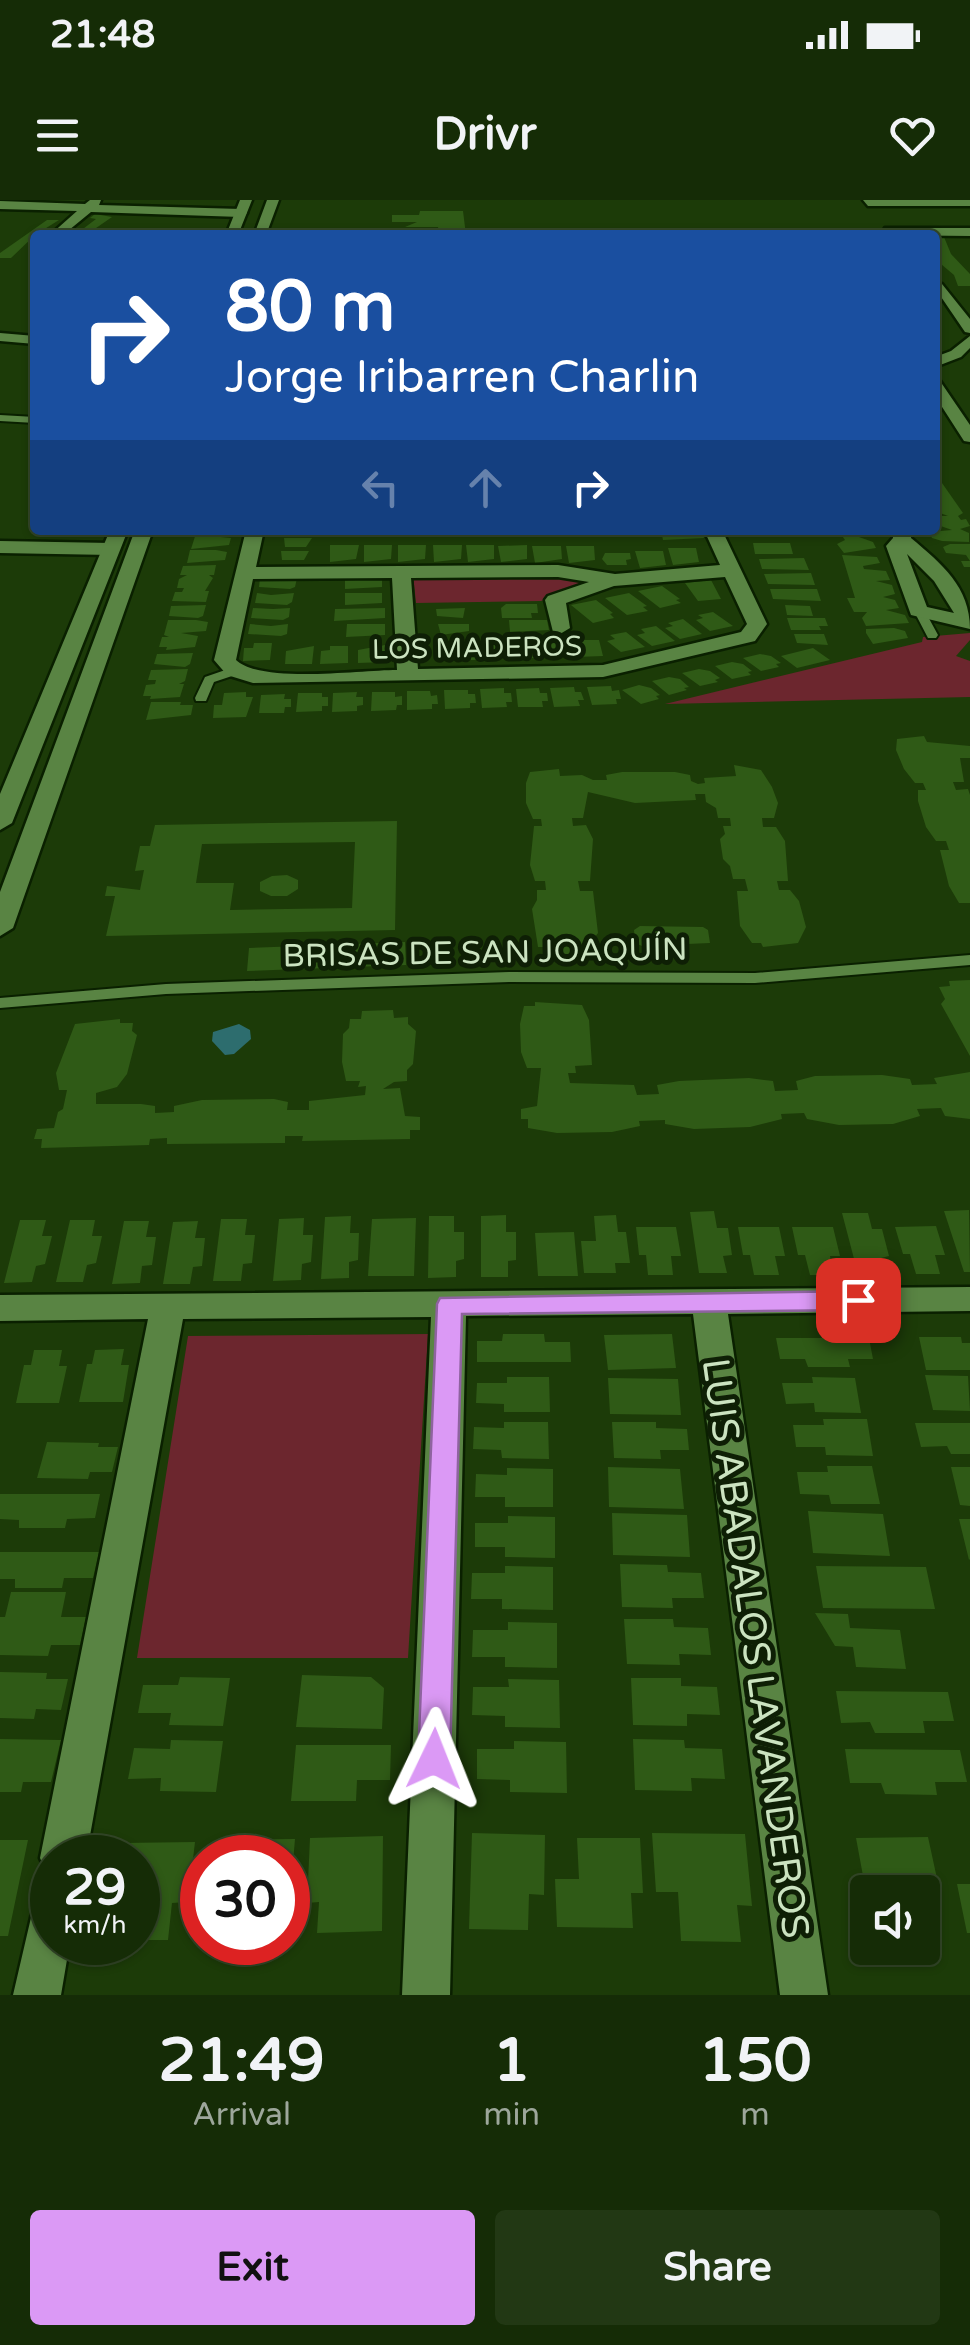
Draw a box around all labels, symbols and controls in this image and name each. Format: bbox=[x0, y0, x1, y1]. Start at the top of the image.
text: 21:48 bbox=[50, 12, 155, 58]
icon: menu bbox=[30, 108, 85, 163]
text: Drivr bbox=[434, 108, 536, 162]
icon: heart bbox=[885, 108, 940, 163]
text: 80 m bbox=[225, 266, 395, 350]
icon: right bbox=[60, 270, 190, 400]
text: Jorge Iribarren Charlin bbox=[225, 351, 699, 405]
icon: left bbox=[353, 460, 408, 515]
icon: ahead bbox=[458, 460, 513, 515]
icon: right bbox=[563, 460, 618, 515]
street label: LOS MADEROS bbox=[372, 629, 582, 667]
street label: BRISAS DE SAN JOAQUÍN bbox=[282, 929, 688, 976]
pin bbox=[816, 1258, 901, 1343]
icon: arrive bbox=[831, 1273, 886, 1328]
street label: LUIS ABADALOS LAVANDEROS bbox=[692, 1355, 818, 1941]
position arrow bbox=[382, 1707, 486, 1811]
speed limit sign: 30 bbox=[180, 1835, 310, 1965]
text: 29 bbox=[64, 1858, 126, 1918]
map controls bbox=[850, 1875, 940, 1965]
button: sound bbox=[850, 1875, 940, 1965]
text: km/h bbox=[64, 1910, 126, 1940]
text: 21:49 bbox=[158, 2025, 325, 2097]
text: 1 bbox=[493, 2025, 530, 2097]
text: 150 bbox=[698, 2025, 812, 2097]
text: Arrival bbox=[192, 2096, 291, 2134]
text: min bbox=[483, 2096, 540, 2134]
text: m bbox=[740, 2096, 770, 2134]
button: Exit bbox=[30, 2210, 475, 2325]
button: Share bbox=[495, 2210, 940, 2325]

